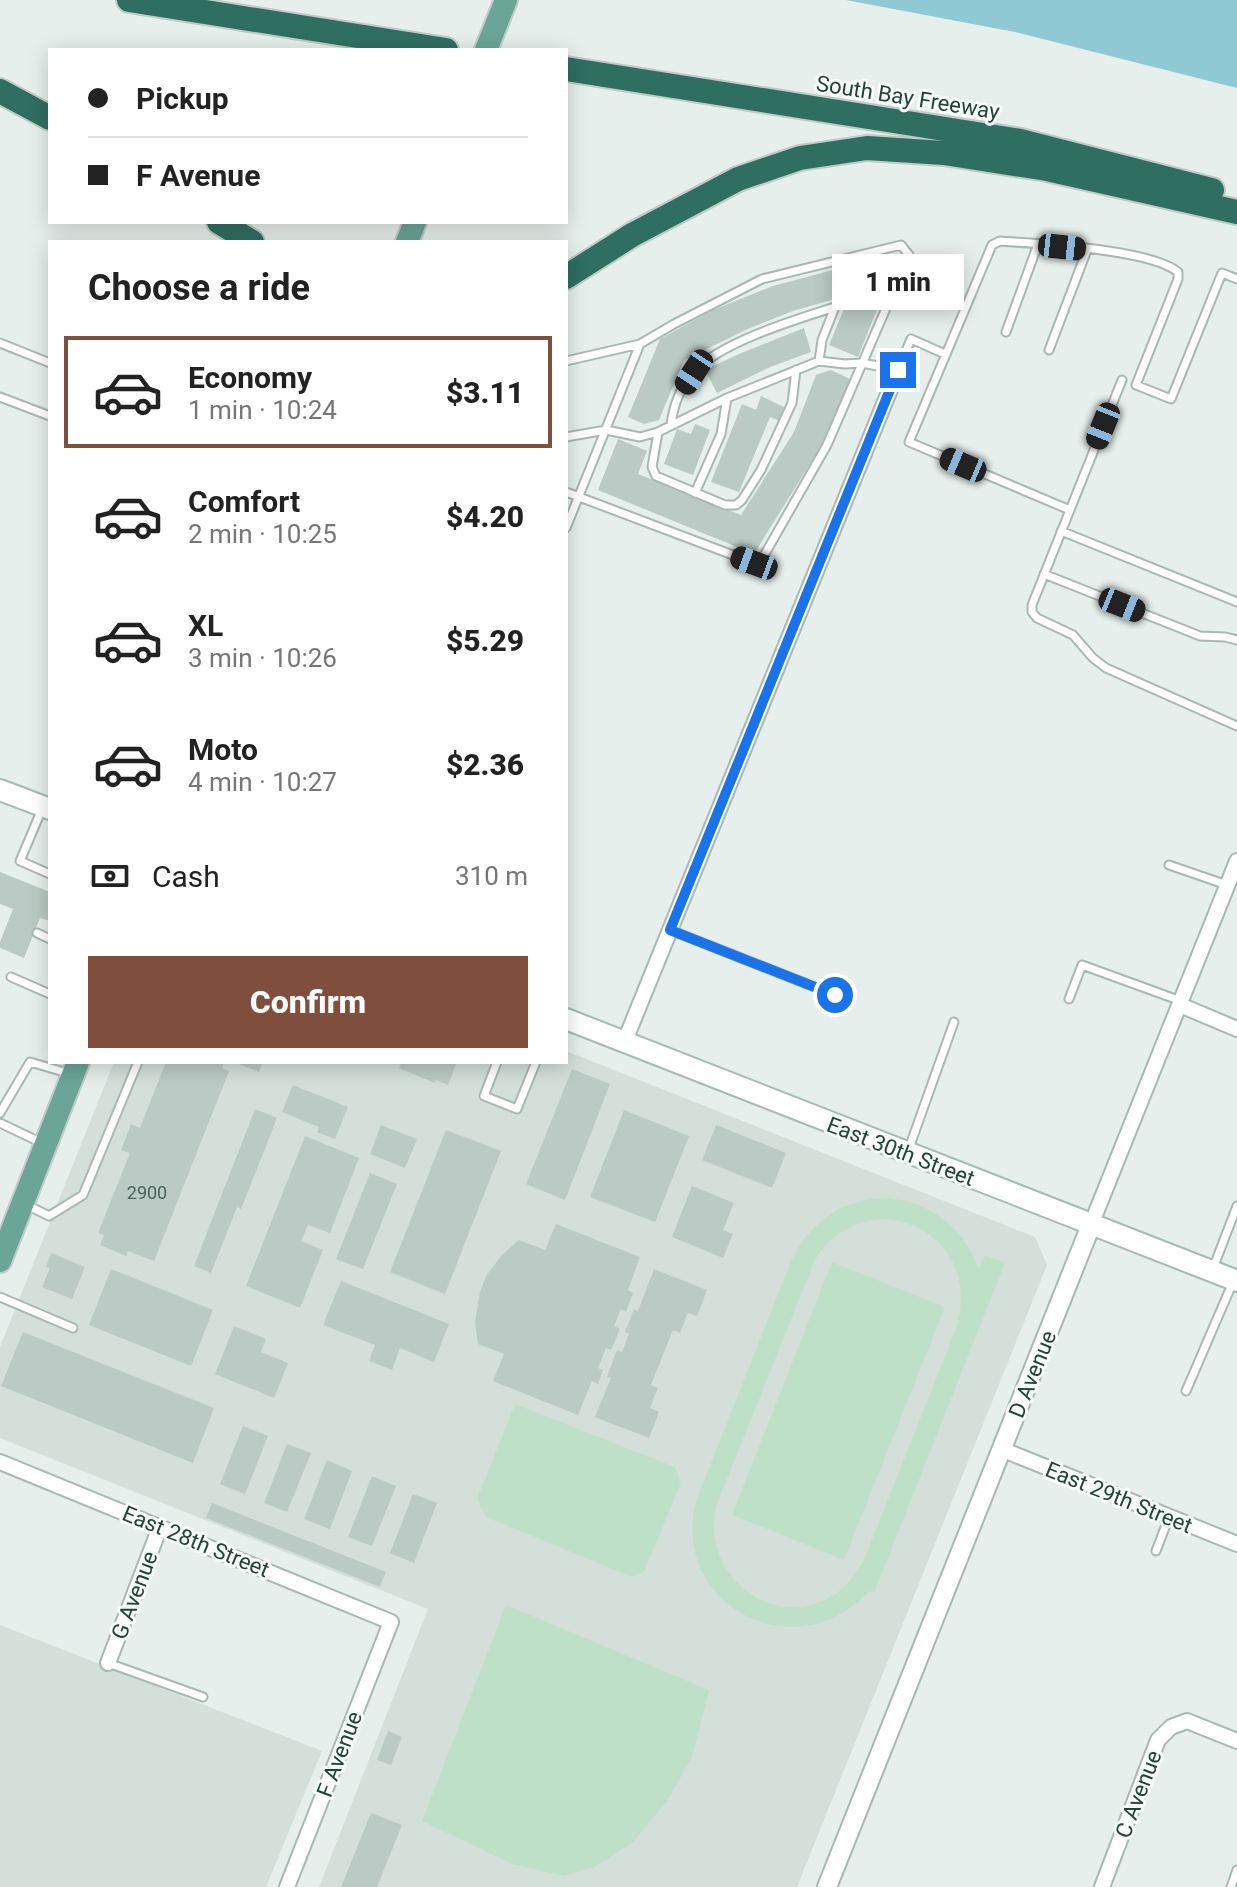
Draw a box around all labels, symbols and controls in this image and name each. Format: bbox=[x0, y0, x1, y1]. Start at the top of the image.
street label: South Bay Freeway bbox=[815, 71, 1002, 124]
text: Pickup bbox=[136, 81, 229, 116]
text: F Avenue bbox=[136, 158, 260, 193]
car bbox=[1037, 233, 1087, 261]
callout: 1 min bbox=[832, 254, 964, 310]
text: Choose a ride bbox=[88, 267, 310, 309]
text: 1 min bbox=[865, 267, 931, 297]
car bbox=[671, 345, 717, 399]
route end bbox=[880, 352, 916, 388]
icon: car bbox=[92, 356, 164, 428]
text: Economy bbox=[188, 360, 312, 395]
text: $3.11 bbox=[446, 375, 524, 410]
text: 1 min · 10:24 bbox=[188, 395, 337, 425]
car bbox=[1083, 399, 1123, 453]
car bbox=[936, 445, 990, 485]
icon: car bbox=[92, 480, 164, 552]
text: Comfort bbox=[188, 484, 300, 519]
text: $4.20 bbox=[446, 499, 524, 534]
text: 2 min · 10:25 bbox=[188, 519, 337, 549]
car bbox=[727, 544, 781, 582]
car bbox=[1095, 585, 1149, 625]
icon: car bbox=[92, 604, 164, 676]
text: XL bbox=[188, 608, 223, 643]
text: $5.29 bbox=[446, 623, 524, 658]
text: 3 min · 10:26 bbox=[188, 643, 337, 673]
icon: car bbox=[92, 728, 164, 800]
text: Moto bbox=[188, 732, 258, 767]
text: $2.36 bbox=[446, 747, 524, 782]
text: 4 min · 10:27 bbox=[188, 767, 337, 797]
icon: cash bbox=[88, 854, 132, 898]
text: Cash bbox=[152, 859, 220, 894]
text: 310 m bbox=[455, 861, 528, 891]
button: Confirm bbox=[88, 956, 528, 1048]
route start bbox=[817, 977, 853, 1013]
street label: East 30th Street bbox=[824, 1112, 978, 1191]
house number: 2900 bbox=[127, 1182, 167, 1203]
street label: D Avenue bbox=[1004, 1327, 1061, 1421]
street label: East 29th Street bbox=[1042, 1457, 1196, 1538]
street label: East 28th Street bbox=[119, 1501, 273, 1582]
street label: G Avenue bbox=[106, 1548, 163, 1643]
street label: F Avenue bbox=[312, 1708, 367, 1800]
street label: C Avenue bbox=[1110, 1747, 1167, 1841]

